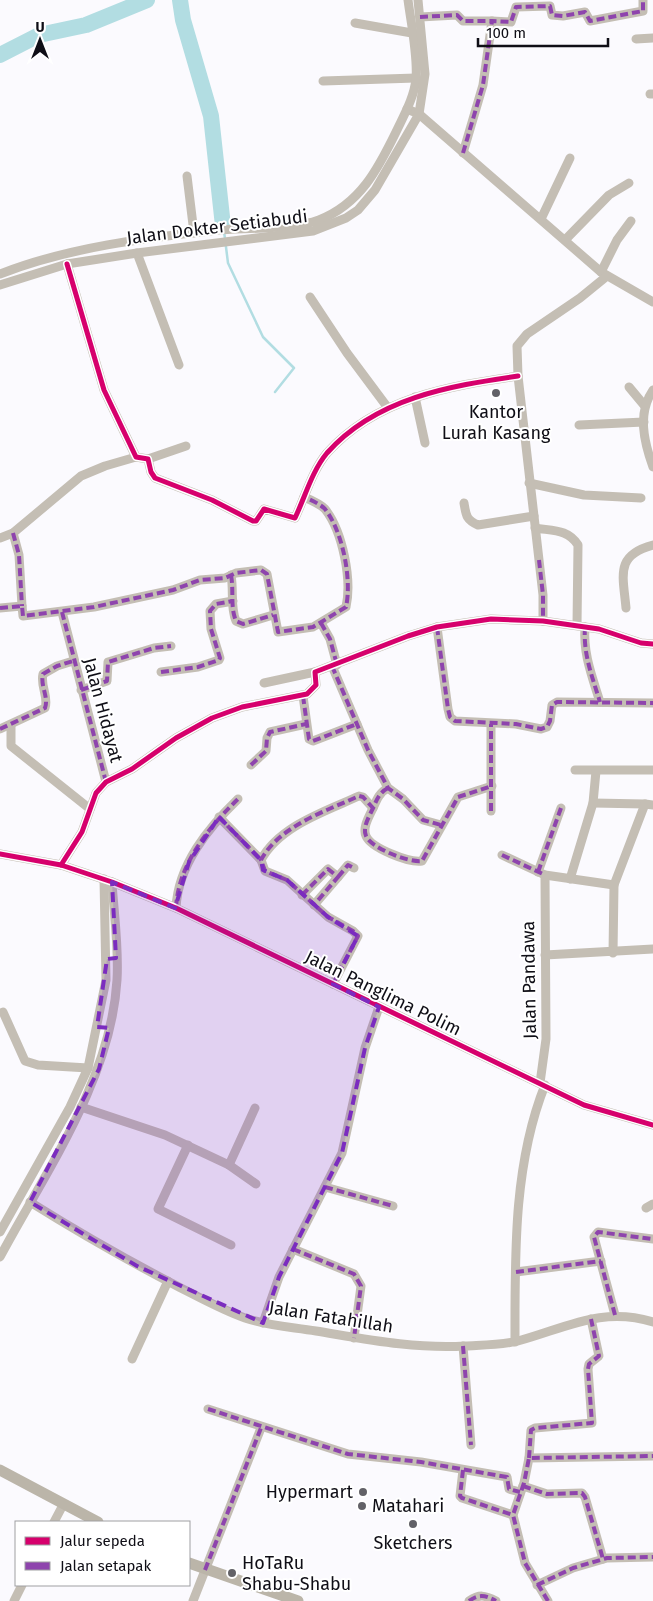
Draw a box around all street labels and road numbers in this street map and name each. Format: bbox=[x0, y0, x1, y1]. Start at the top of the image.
street label: Jalan Dokter Setiabudi bbox=[125, 205, 309, 249]
street label: Jalan Hidayat bbox=[78, 655, 128, 765]
street label: Jalan Pandawa bbox=[517, 921, 541, 1039]
street label: Jalan Panglima Polim bbox=[301, 946, 465, 1040]
street label: Jalan Fatahillah bbox=[267, 1296, 395, 1338]

